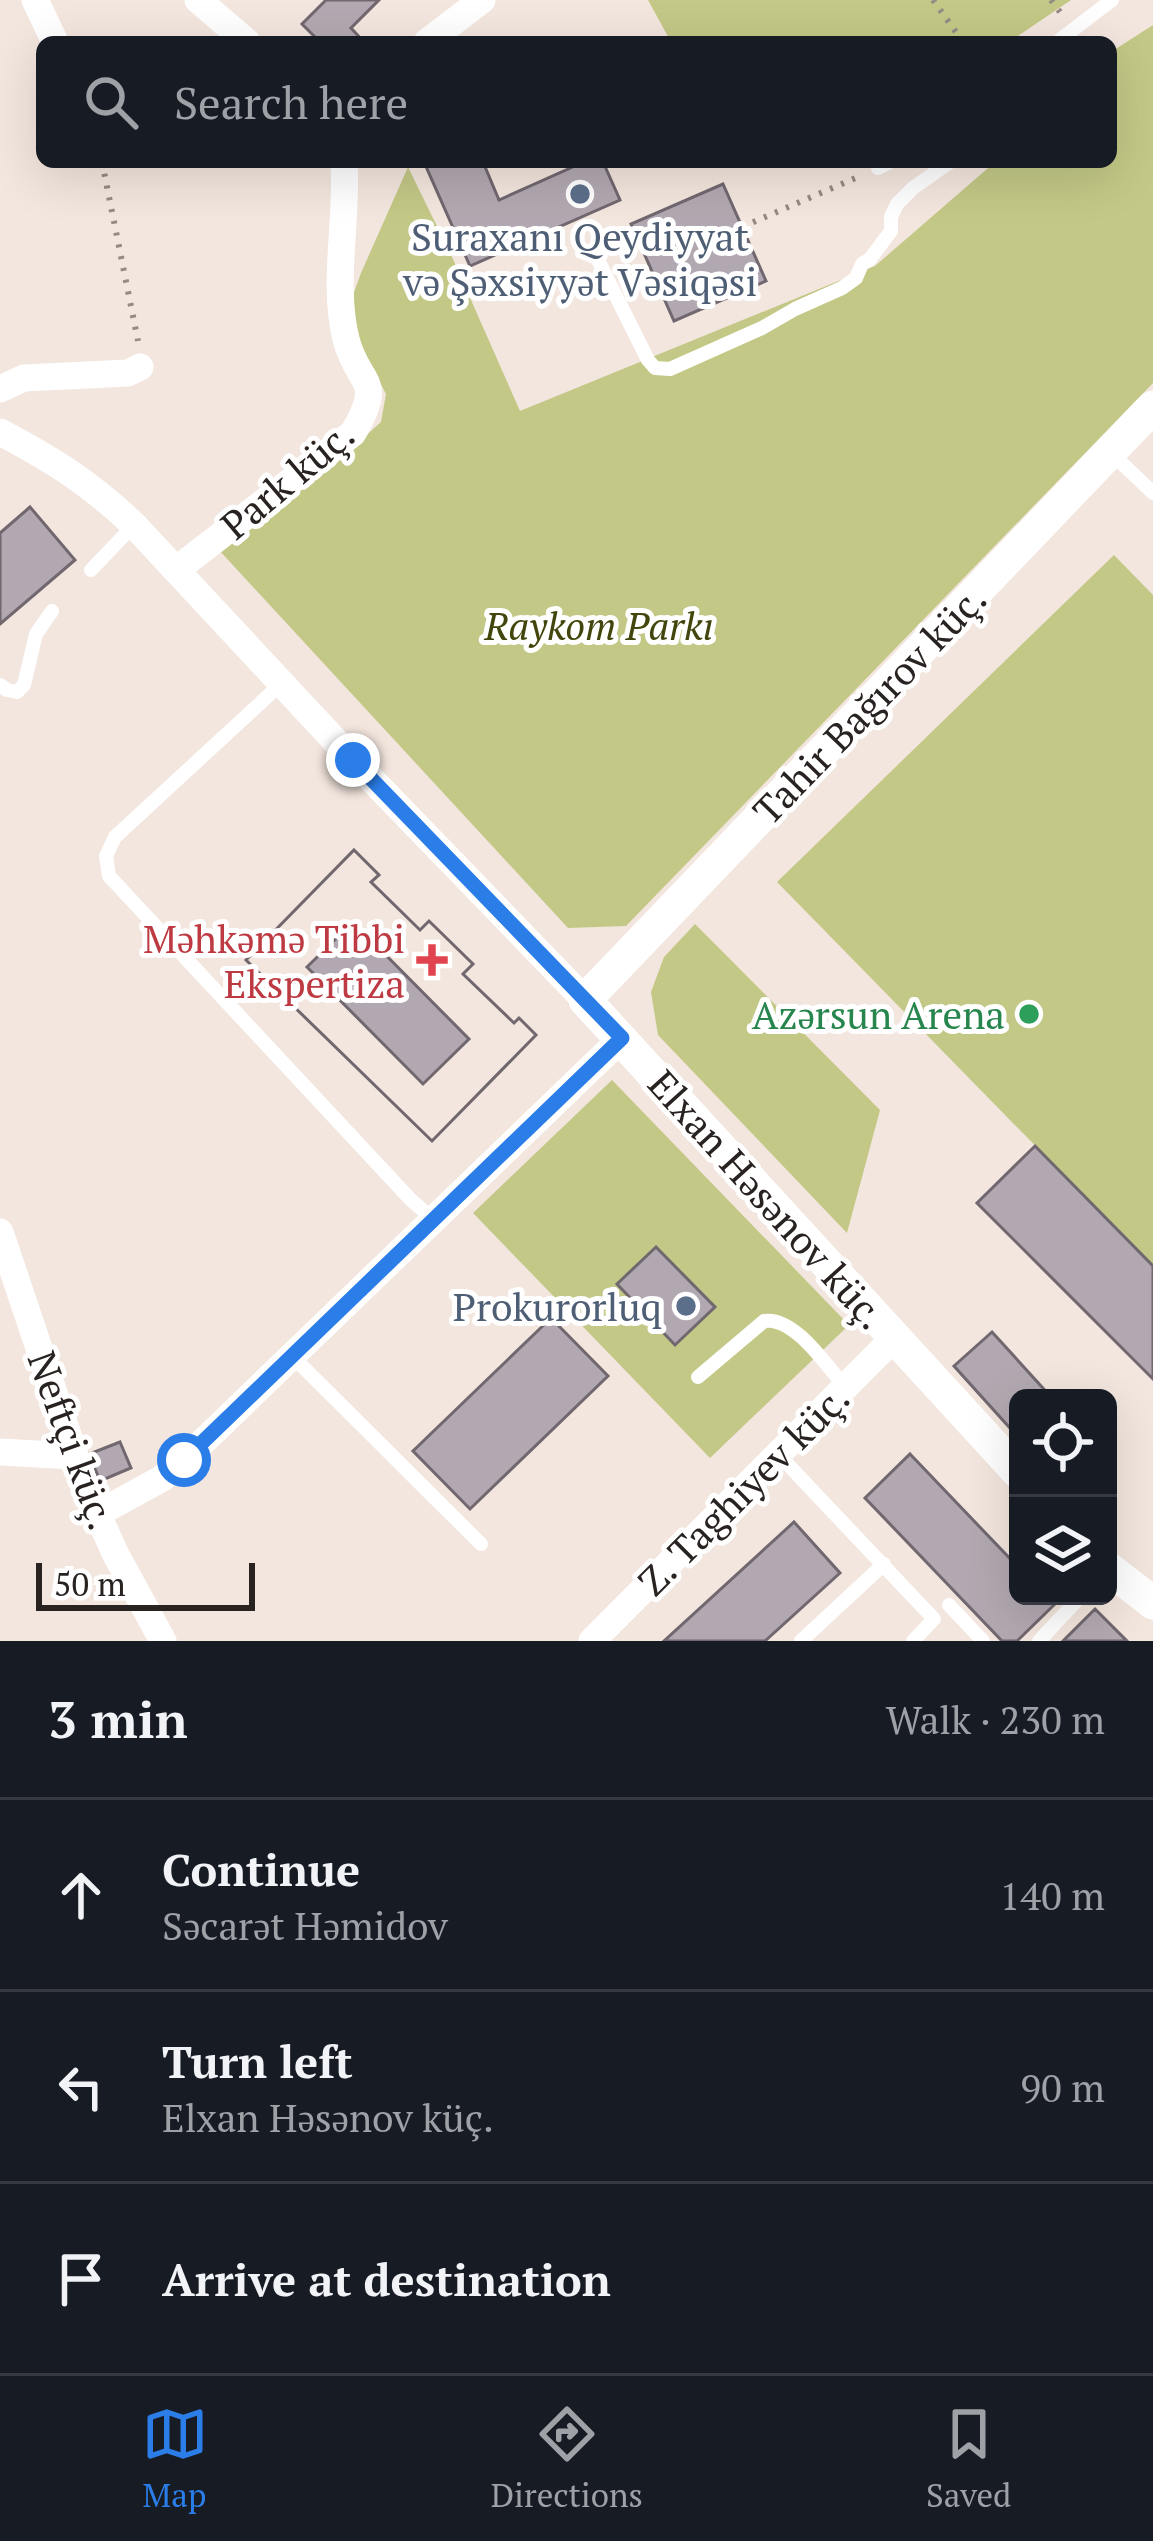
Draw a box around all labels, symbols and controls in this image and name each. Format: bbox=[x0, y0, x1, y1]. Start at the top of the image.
search box bbox=[36, 36, 1117, 168]
icon: search bbox=[78, 69, 144, 135]
text: Search here bbox=[174, 72, 408, 132]
marker: Suraxanı Qeydiyyat və Şəxsiyyət Vəsiqəsi bbox=[567, 181, 593, 207]
place label: Suraxanı Qeydiyyat və Şəxsiyyət Vəsiqəsi bbox=[402, 210, 757, 307]
street label: Park küç. bbox=[209, 408, 365, 550]
street label: Tahir Bağırov küç. bbox=[741, 573, 997, 835]
park label: Raykom Parkı bbox=[483, 599, 714, 651]
route end bbox=[326, 733, 380, 787]
place label: Məhkəmə Tibbi Ekspertiza bbox=[143, 912, 405, 1009]
marker: Məhkəmə Tibbi Ekspertiza bbox=[416, 944, 448, 976]
place label: Azərsun Arena bbox=[752, 988, 1005, 1040]
marker: Azərsun Arena bbox=[1016, 1001, 1042, 1027]
street label: Elxan Həsənov küç. bbox=[638, 1058, 898, 1340]
place label: Prokurorluq bbox=[453, 1280, 662, 1332]
marker: Prokurorluq bbox=[673, 1293, 699, 1319]
street label: Neftçi küç. bbox=[17, 1343, 129, 1537]
street label: Z. Taghiyev küç. bbox=[626, 1372, 860, 1606]
map controls bbox=[1009, 1389, 1117, 1605]
button: locate bbox=[1009, 1389, 1117, 1497]
route start bbox=[157, 1433, 211, 1487]
button: layers bbox=[1009, 1497, 1117, 1605]
scale bar bbox=[36, 1557, 255, 1610]
text: 50 m bbox=[54, 1562, 126, 1605]
text: 3 min bbox=[48, 1685, 188, 1753]
text: Walk · 230 m bbox=[886, 1693, 1105, 1745]
text: Continue bbox=[162, 1839, 360, 1899]
icon: ahead bbox=[48, 1862, 114, 1928]
text: 140 m bbox=[1000, 1869, 1105, 1921]
text: Səcarət Həmidov bbox=[162, 1899, 448, 1951]
text: Turn left bbox=[162, 2031, 353, 2091]
icon: left bbox=[48, 2054, 114, 2120]
text: 90 m bbox=[1020, 2061, 1105, 2113]
text: Elxan Həsənov küç. bbox=[162, 2091, 494, 2143]
icon: arrive bbox=[48, 2246, 114, 2312]
text: Arrive at destination bbox=[162, 2249, 611, 2309]
tab: Map bbox=[142, 2401, 208, 2516]
tab: Directions bbox=[491, 2401, 643, 2516]
tab: Saved bbox=[926, 2401, 1011, 2516]

